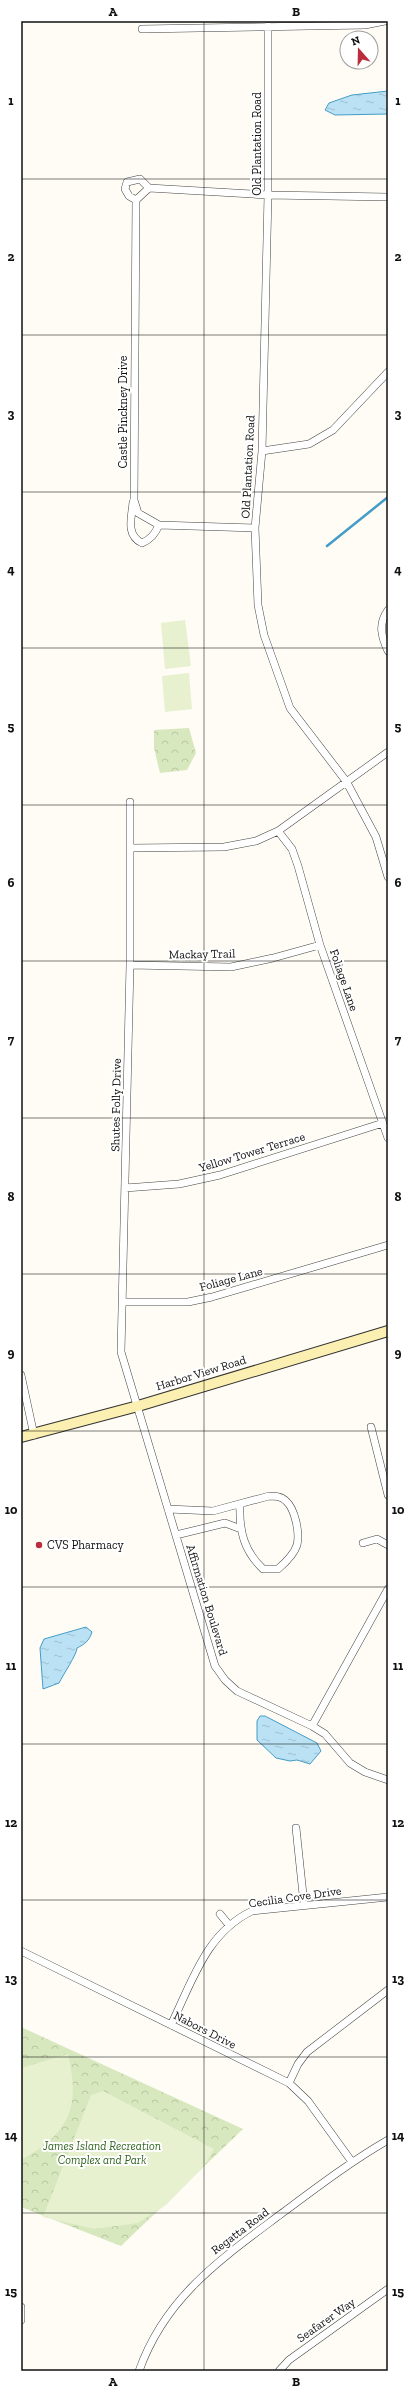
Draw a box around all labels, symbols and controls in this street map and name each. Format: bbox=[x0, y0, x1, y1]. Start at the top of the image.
text: A bbox=[109, 4, 118, 19]
text: B bbox=[292, 4, 300, 19]
north arrow bbox=[339, 30, 379, 70]
text: N bbox=[350, 33, 362, 49]
street label: Old Plantation Road bbox=[250, 92, 264, 196]
text: 1 bbox=[8, 93, 14, 108]
text: 1 bbox=[395, 93, 401, 108]
text: 2 bbox=[8, 249, 15, 264]
text: 2 bbox=[395, 249, 402, 264]
street label: Castle Pinckney Drive bbox=[116, 355, 130, 468]
text: 3 bbox=[8, 406, 15, 421]
text: 3 bbox=[395, 406, 402, 421]
street label: Old Plantation Road bbox=[238, 415, 258, 519]
text: 4 bbox=[7, 562, 15, 577]
text: 4 bbox=[394, 562, 402, 577]
text: 5 bbox=[8, 719, 15, 734]
text: 5 bbox=[395, 719, 402, 734]
text: 6 bbox=[8, 875, 15, 890]
text: 6 bbox=[395, 875, 402, 890]
street label: Mackay Trail bbox=[169, 946, 235, 962]
street label: Foliage Lane bbox=[327, 947, 361, 1013]
text: 7 bbox=[8, 1032, 15, 1047]
text: 7 bbox=[395, 1032, 402, 1047]
street label: Shutes Folly Drive bbox=[108, 1058, 124, 1152]
street label: Yellow Tower Terrace bbox=[196, 1129, 307, 1175]
text: 8 bbox=[7, 1189, 15, 1204]
text: 8 bbox=[394, 1189, 402, 1204]
street label: Foliage Lane bbox=[198, 1264, 264, 1294]
text: 9 bbox=[8, 1345, 15, 1360]
text: 9 bbox=[395, 1345, 402, 1360]
street label: Harbor View Road bbox=[154, 1353, 248, 1393]
text: 10 bbox=[5, 1502, 18, 1517]
text: 10 bbox=[392, 1502, 405, 1517]
place label: CVS Pharmacy bbox=[47, 1538, 125, 1552]
marker: CVS Pharmacy bbox=[34, 1540, 44, 1550]
street label: Affirmation Boulevard bbox=[183, 1543, 231, 1658]
text: 11 bbox=[6, 1658, 17, 1673]
text: 11 bbox=[393, 1658, 404, 1673]
text: 12 bbox=[5, 1815, 17, 1830]
text: 12 bbox=[392, 1815, 404, 1830]
street label: Cecilia Cove Drive bbox=[248, 1884, 343, 1910]
text: 13 bbox=[5, 1971, 17, 1986]
text: 13 bbox=[392, 1971, 404, 1986]
street label: Nabors Drive bbox=[171, 2008, 239, 2052]
text: 14 bbox=[5, 2128, 18, 2143]
text: 14 bbox=[392, 2128, 405, 2143]
park label: James Island Recreation Complex and Park bbox=[42, 2139, 161, 2167]
street label: Regatta Road bbox=[208, 2205, 272, 2257]
text: 15 bbox=[5, 2284, 17, 2299]
text: 15 bbox=[392, 2284, 404, 2299]
street label: Seafarer Way bbox=[294, 2294, 358, 2345]
text: A bbox=[109, 2374, 118, 2389]
text: B bbox=[292, 2374, 300, 2389]

